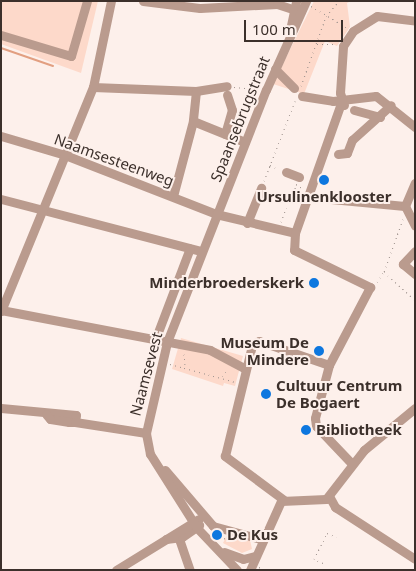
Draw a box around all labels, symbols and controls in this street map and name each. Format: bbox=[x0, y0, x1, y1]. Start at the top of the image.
scale bar bbox=[246, 10, 345, 42]
text: 100 m bbox=[252, 19, 296, 39]
street label: Spaansebrugstraat bbox=[207, 54, 273, 184]
street label: Naamsesteenweg bbox=[52, 130, 176, 190]
marker: Ursulinenklooster bbox=[318, 174, 330, 186]
place label: Ursulinenklooster bbox=[257, 188, 391, 206]
place label: Minderbroederskerk bbox=[149, 274, 304, 292]
marker: Minderbroederskerk bbox=[308, 277, 320, 289]
street label: Naamsevest bbox=[126, 330, 166, 418]
place label: Museum De Mindere bbox=[220, 333, 309, 368]
marker: Museum De Mindere bbox=[313, 345, 325, 357]
place label: Cultuur Centrum De Bogaert bbox=[276, 376, 402, 411]
marker: Cultuur Centrum De Bogaert bbox=[260, 388, 272, 400]
place label: Bibliotheek bbox=[316, 421, 402, 439]
marker: Bibliotheek bbox=[300, 424, 312, 436]
place label: De Kus bbox=[227, 526, 278, 544]
marker: De Kus bbox=[211, 529, 223, 541]

